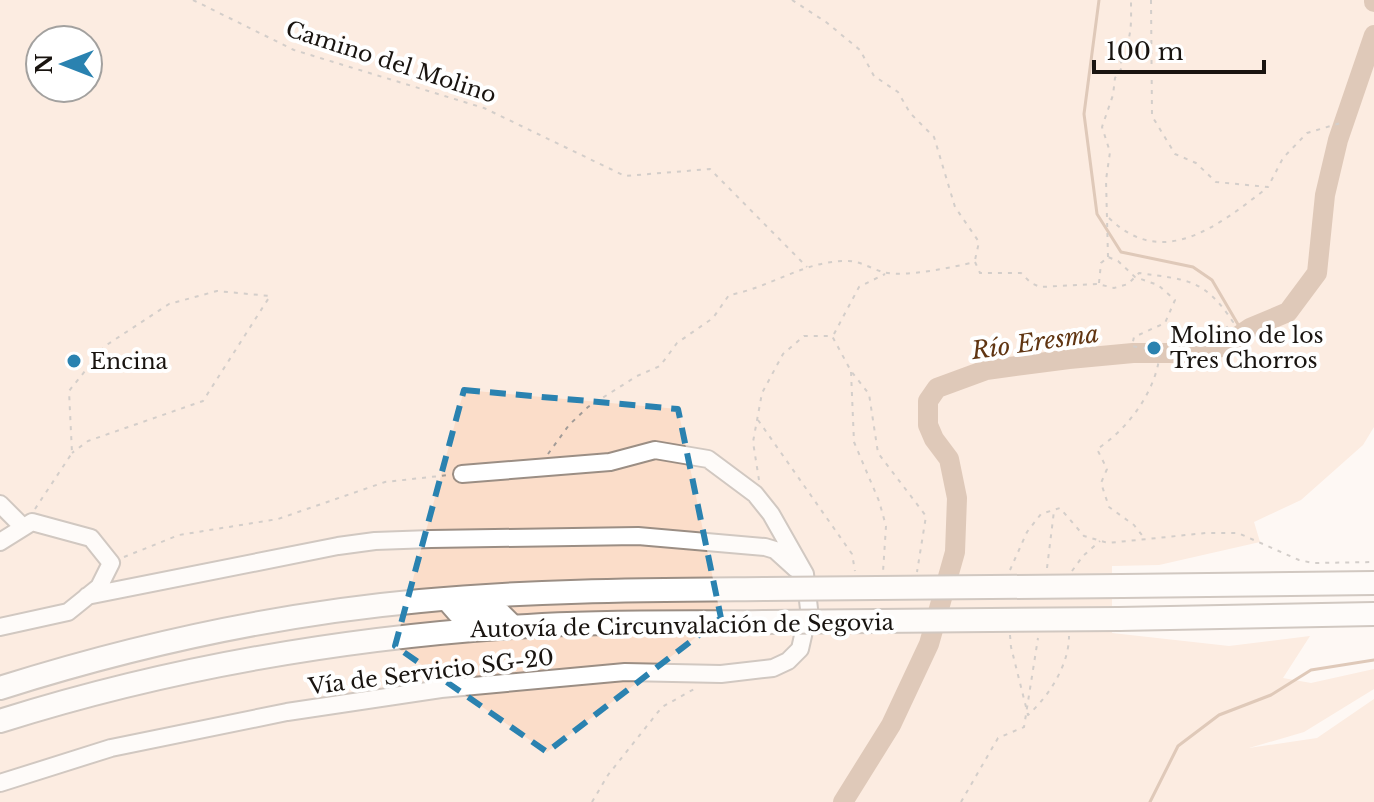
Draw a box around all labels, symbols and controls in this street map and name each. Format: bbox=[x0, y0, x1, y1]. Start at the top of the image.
street label: Camino del Molino bbox=[282, 15, 500, 109]
north arrow bbox=[24, 24, 104, 104]
scale bar bbox=[1094, 24, 1264, 74]
text: 100 m bbox=[1106, 37, 1184, 66]
text: N bbox=[31, 53, 58, 74]
water label: Río Eresma bbox=[968, 319, 1101, 365]
place label: Molino de los Tres Chorros bbox=[1170, 322, 1324, 374]
marker: Molino de los Tres Chorros bbox=[1145, 339, 1163, 357]
place label: Encina bbox=[90, 348, 169, 375]
marker: Encina bbox=[65, 352, 83, 370]
street label: Autovía de Circunvalación de Segovia bbox=[469, 609, 895, 643]
street label: Vía de Servicio SG-20 bbox=[306, 644, 555, 701]

